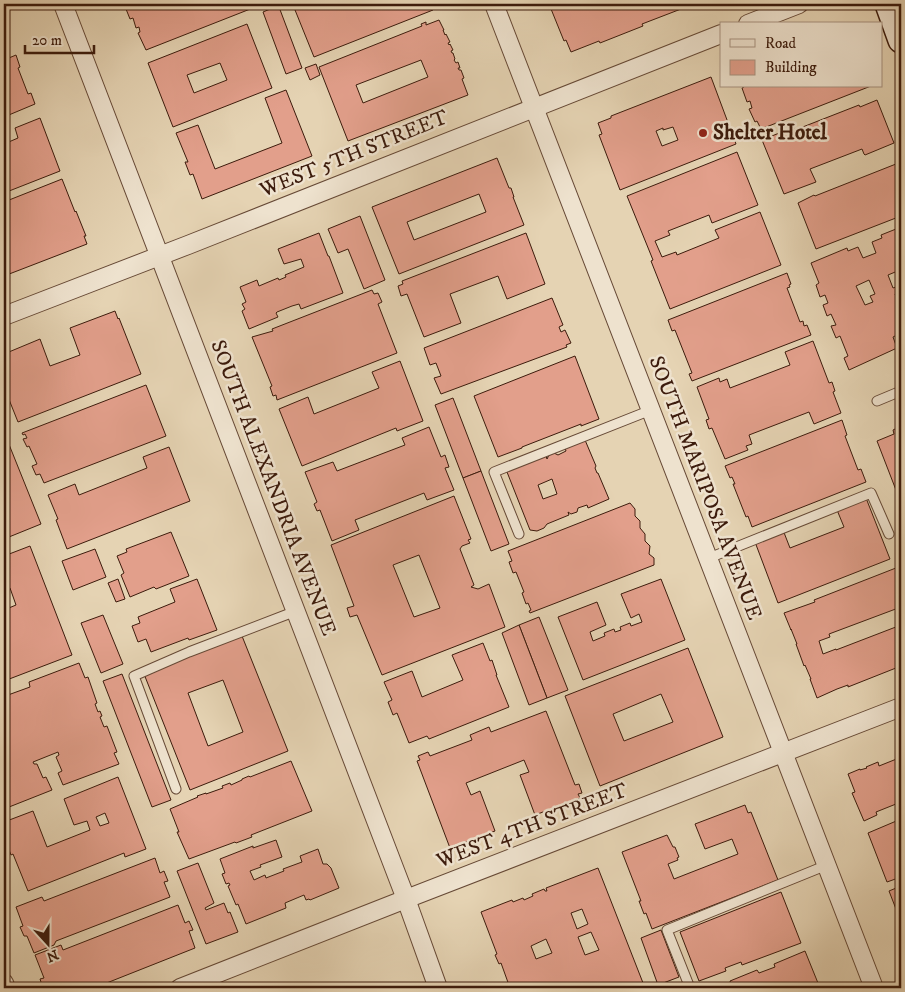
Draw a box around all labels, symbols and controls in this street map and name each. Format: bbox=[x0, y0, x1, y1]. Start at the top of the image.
scale bar bbox=[25, 22, 94, 54]
legend bbox=[720, 22, 882, 88]
text: 20 m bbox=[32, 31, 62, 50]
text: Road bbox=[765, 34, 797, 53]
text: Building bbox=[765, 58, 817, 77]
street label: WEST 5TH STREET bbox=[255, 104, 452, 204]
place label: Shelter Hotel bbox=[713, 120, 828, 146]
marker: Shelter Hotel bbox=[697, 127, 709, 139]
street label: SOUTH ALEXANDRIA AVENUE bbox=[205, 337, 342, 640]
street label: SOUTH MARIPOSA AVENUE bbox=[643, 352, 767, 624]
street label: WEST 4TH STREET bbox=[432, 778, 631, 875]
north arrow bbox=[22, 920, 72, 970]
text: N bbox=[43, 945, 61, 966]

